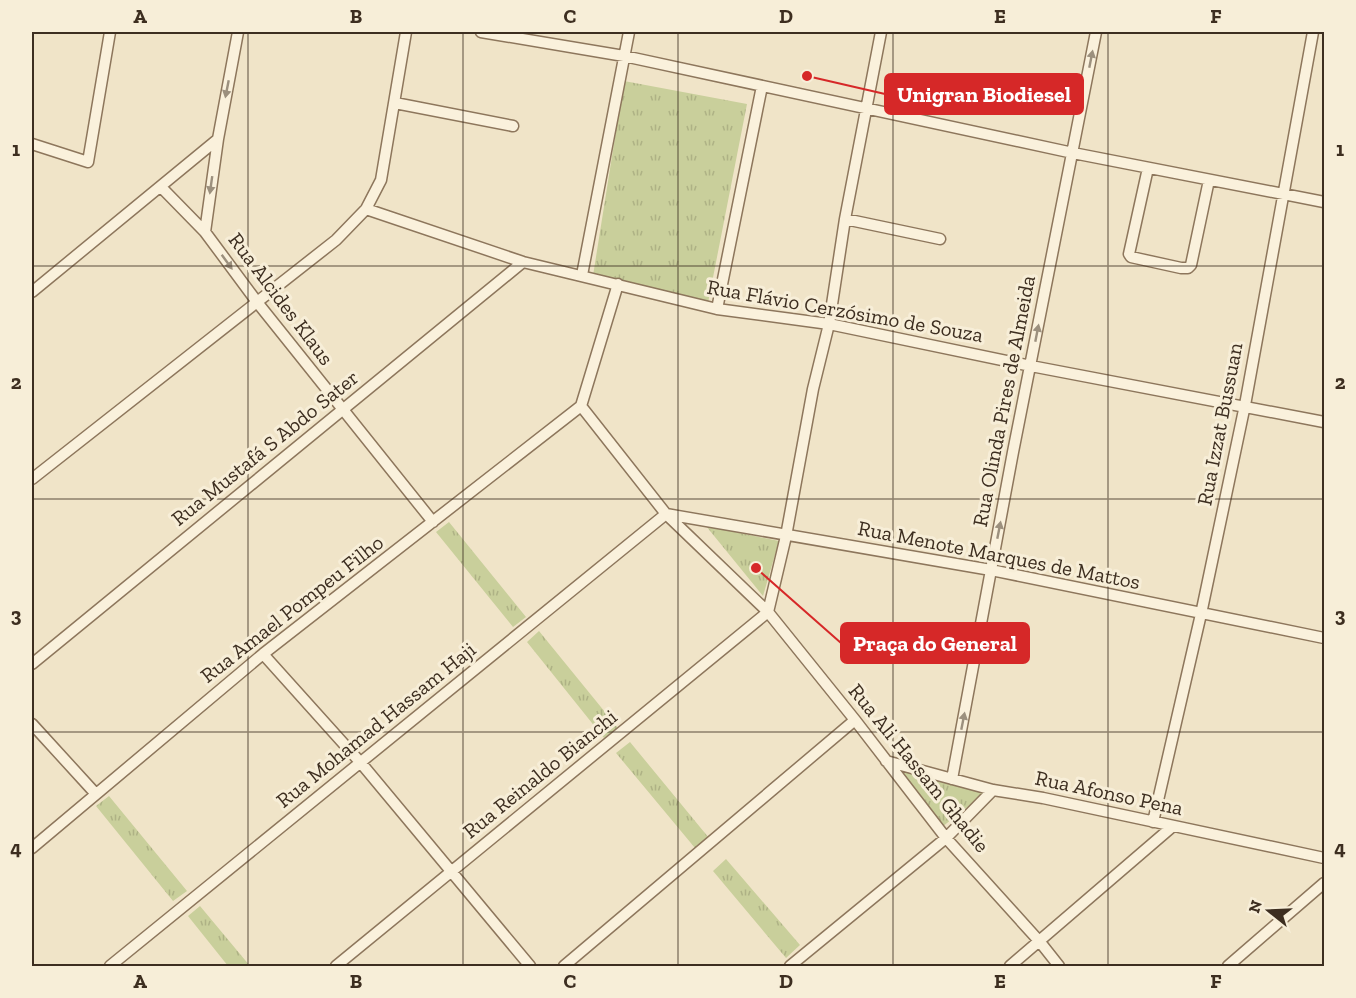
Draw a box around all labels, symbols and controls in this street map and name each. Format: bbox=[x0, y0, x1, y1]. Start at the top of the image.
text: A bbox=[133, 4, 147, 28]
text: B bbox=[350, 4, 362, 28]
text: C bbox=[564, 4, 577, 28]
text: D bbox=[779, 4, 793, 28]
text: E bbox=[994, 4, 1006, 28]
text: F bbox=[1210, 4, 1222, 28]
one-way arrow bbox=[1087, 49, 1096, 68]
callout: Unigran Biodiesel bbox=[885, 74, 1083, 114]
one-way arrow bbox=[222, 80, 231, 99]
text: Unigran Biodiesel bbox=[897, 81, 1071, 108]
text: 1 bbox=[12, 137, 20, 161]
text: 1 bbox=[1336, 137, 1344, 161]
one-way arrow bbox=[207, 176, 216, 195]
street label: Rua Alcides Klaus bbox=[223, 228, 339, 370]
one-way arrow bbox=[221, 254, 234, 270]
street label: Rua Olinda Pires de Almeida bbox=[967, 273, 1040, 529]
street label: Rua Flávio Cerzósimo de Souza bbox=[705, 274, 985, 347]
one-way arrow bbox=[1033, 323, 1042, 342]
street label: Rua Izzat Bussuan bbox=[1191, 340, 1248, 507]
street label: Rua Mustafá S Abdo Sater bbox=[166, 364, 363, 531]
text: 2 bbox=[11, 370, 22, 394]
text: 2 bbox=[1335, 370, 1346, 394]
street label: Rua Menote Marques de Mattos bbox=[856, 515, 1142, 594]
one-way arrow bbox=[995, 520, 1004, 539]
street label: Rua Amael Pompeu Filho bbox=[195, 529, 388, 688]
text: 3 bbox=[11, 603, 22, 627]
text: 3 bbox=[1335, 603, 1346, 627]
callout: Praça do General bbox=[841, 623, 1029, 663]
text: Praça do General bbox=[853, 630, 1017, 657]
street label: Rua Mohamad Hassam Haji bbox=[271, 636, 481, 813]
street label: Rua Ali Hassam Ghadie bbox=[844, 678, 995, 857]
street label: Rua Reinaldo Bianchi bbox=[458, 704, 622, 843]
one-way arrow bbox=[959, 712, 968, 731]
street label: Rua Afonso Pena bbox=[1033, 765, 1185, 820]
text: 4 bbox=[10, 836, 22, 860]
text: 4 bbox=[1334, 836, 1346, 860]
north arrow bbox=[1239, 881, 1299, 941]
text: N bbox=[1244, 898, 1266, 915]
text: A bbox=[133, 969, 147, 993]
text: B bbox=[350, 969, 362, 993]
text: C bbox=[564, 969, 577, 993]
text: D bbox=[779, 969, 793, 993]
text: E bbox=[994, 969, 1006, 993]
text: F bbox=[1210, 969, 1222, 993]

